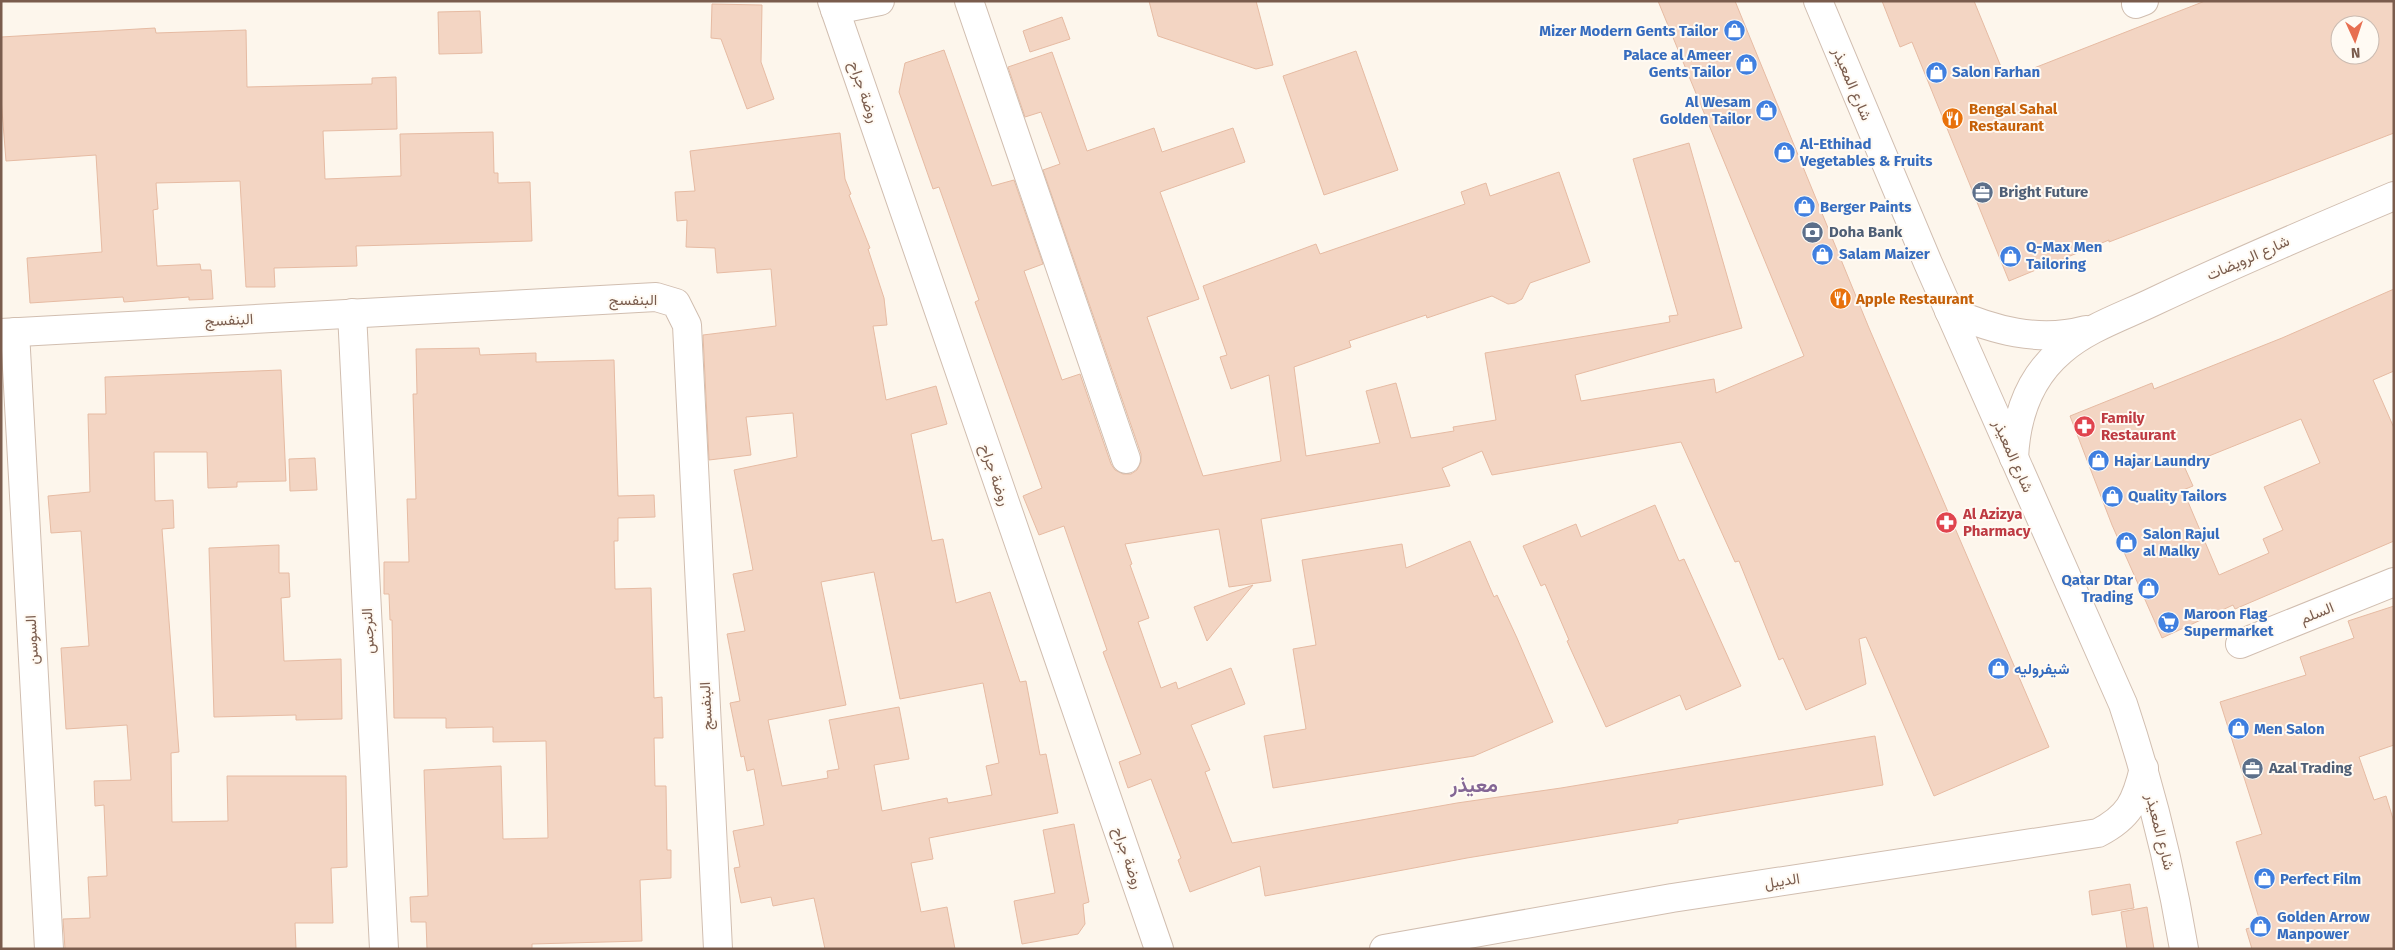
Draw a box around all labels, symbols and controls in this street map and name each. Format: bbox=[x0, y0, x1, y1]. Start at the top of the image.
north arrow bbox=[2330, 15, 2380, 65]
shop icon: Mizer Modern Gents Tailor bbox=[1722, 19, 1746, 43]
place label: Mizer Modern Gents Tailor bbox=[1539, 22, 1719, 40]
street label: شارع المعيذر bbox=[1826, 44, 1876, 124]
text: N bbox=[2351, 44, 2361, 61]
place label: Palace al Ameer Gents Tailor bbox=[1623, 46, 1732, 81]
shop icon: Palace al Ameer Gents Tailor bbox=[1735, 52, 1759, 76]
street label: روضة جراح bbox=[843, 59, 883, 126]
shop icon: Salon Farhan bbox=[1924, 60, 1948, 84]
place label: Salon Farhan bbox=[1952, 63, 2040, 81]
place label: Al Wesam Golden Tailor bbox=[1660, 93, 1752, 128]
shop icon: Al Wesam Golden Tailor bbox=[1755, 99, 1779, 123]
place label: Bengal Sahal Restaurant bbox=[1969, 100, 2058, 135]
restaurant icon: Bengal Sahal Restaurant bbox=[1941, 106, 1965, 130]
place label: Al-Ethihad Vegetables & Fruits bbox=[1799, 135, 1933, 170]
shop icon: Al-Ethihad Vegetables & Fruits bbox=[1772, 141, 1796, 165]
office icon: Bright Future bbox=[1971, 180, 1995, 204]
place label: Bright Future bbox=[1999, 183, 2088, 201]
shop icon: Berger Paints bbox=[1792, 195, 1816, 219]
place label: Berger Paints bbox=[1820, 198, 1912, 216]
bank icon: Doha Bank bbox=[1801, 220, 1825, 244]
place label: Doha Bank bbox=[1829, 223, 1903, 241]
street label: شارع الرويضات bbox=[2204, 232, 2293, 286]
place label: Q-Max Men Tailoring bbox=[2026, 238, 2102, 273]
shop icon: Salam Maizer bbox=[1811, 242, 1835, 266]
shop icon: Q-Max Men Tailoring bbox=[1998, 244, 2022, 268]
place label: Salam Maizer bbox=[1839, 245, 1931, 263]
restaurant icon: Apple Restaurant bbox=[1828, 287, 1852, 311]
place label: Apple Restaurant bbox=[1855, 290, 1974, 308]
street label: البنفسج bbox=[609, 291, 657, 311]
street label: البنفسج bbox=[204, 310, 254, 332]
place label: Family Restaurant bbox=[2101, 409, 2176, 444]
pharmacy icon: Family Restaurant bbox=[2073, 415, 2097, 439]
street label: شارع المعيذر bbox=[1987, 416, 2037, 496]
street label: روضة جراح bbox=[974, 442, 1014, 509]
shop icon: Hajar Laundry bbox=[2086, 449, 2110, 473]
place label: Hajar Laundry bbox=[2114, 452, 2210, 470]
shop icon: Quality Tailors bbox=[2100, 484, 2124, 508]
place label: Quality Tailors bbox=[2128, 487, 2227, 505]
place label: Al Azizya Pharmacy bbox=[1962, 505, 2031, 540]
pharmacy icon: Al Azizya Pharmacy bbox=[1935, 511, 1959, 535]
place label: Salon Rajul al Malky bbox=[2143, 525, 2220, 560]
shop icon: Salon Rajul al Malky bbox=[2115, 531, 2139, 555]
place label: Qatar Dtar Trading bbox=[2062, 571, 2134, 606]
shop icon: Qatar Dtar Trading bbox=[2137, 577, 2161, 601]
street label: السلم bbox=[2298, 598, 2337, 629]
place label: Maroon Flag Supermarket bbox=[2184, 605, 2274, 640]
street label: النرجس bbox=[358, 607, 379, 654]
supermarket icon: Maroon Flag Supermarket bbox=[2156, 611, 2180, 635]
street label: السوسن bbox=[22, 615, 43, 665]
shop icon: شيفروليه bbox=[1986, 657, 2010, 681]
place label: شيفروليه bbox=[2014, 660, 2070, 678]
street label: البنفسج bbox=[696, 681, 718, 731]
shop icon: Men Salon bbox=[2226, 717, 2250, 741]
place label: Men Salon bbox=[2254, 720, 2325, 738]
office icon: Azal Trading bbox=[2241, 756, 2265, 780]
place label: Azal Trading bbox=[2268, 759, 2353, 777]
district label: معيذر bbox=[1449, 773, 1498, 798]
street label: شارع المعيذر bbox=[2140, 791, 2178, 873]
street label: روضة جراح bbox=[1107, 825, 1147, 892]
shop icon: Perfect Film bbox=[2252, 867, 2276, 891]
street label: الديبل bbox=[1763, 869, 1801, 893]
place label: Perfect Film bbox=[2280, 870, 2361, 888]
place label: Golden Arrow Manpower bbox=[2277, 908, 2370, 943]
shop icon: Golden Arrow Manpower bbox=[2249, 914, 2273, 938]

